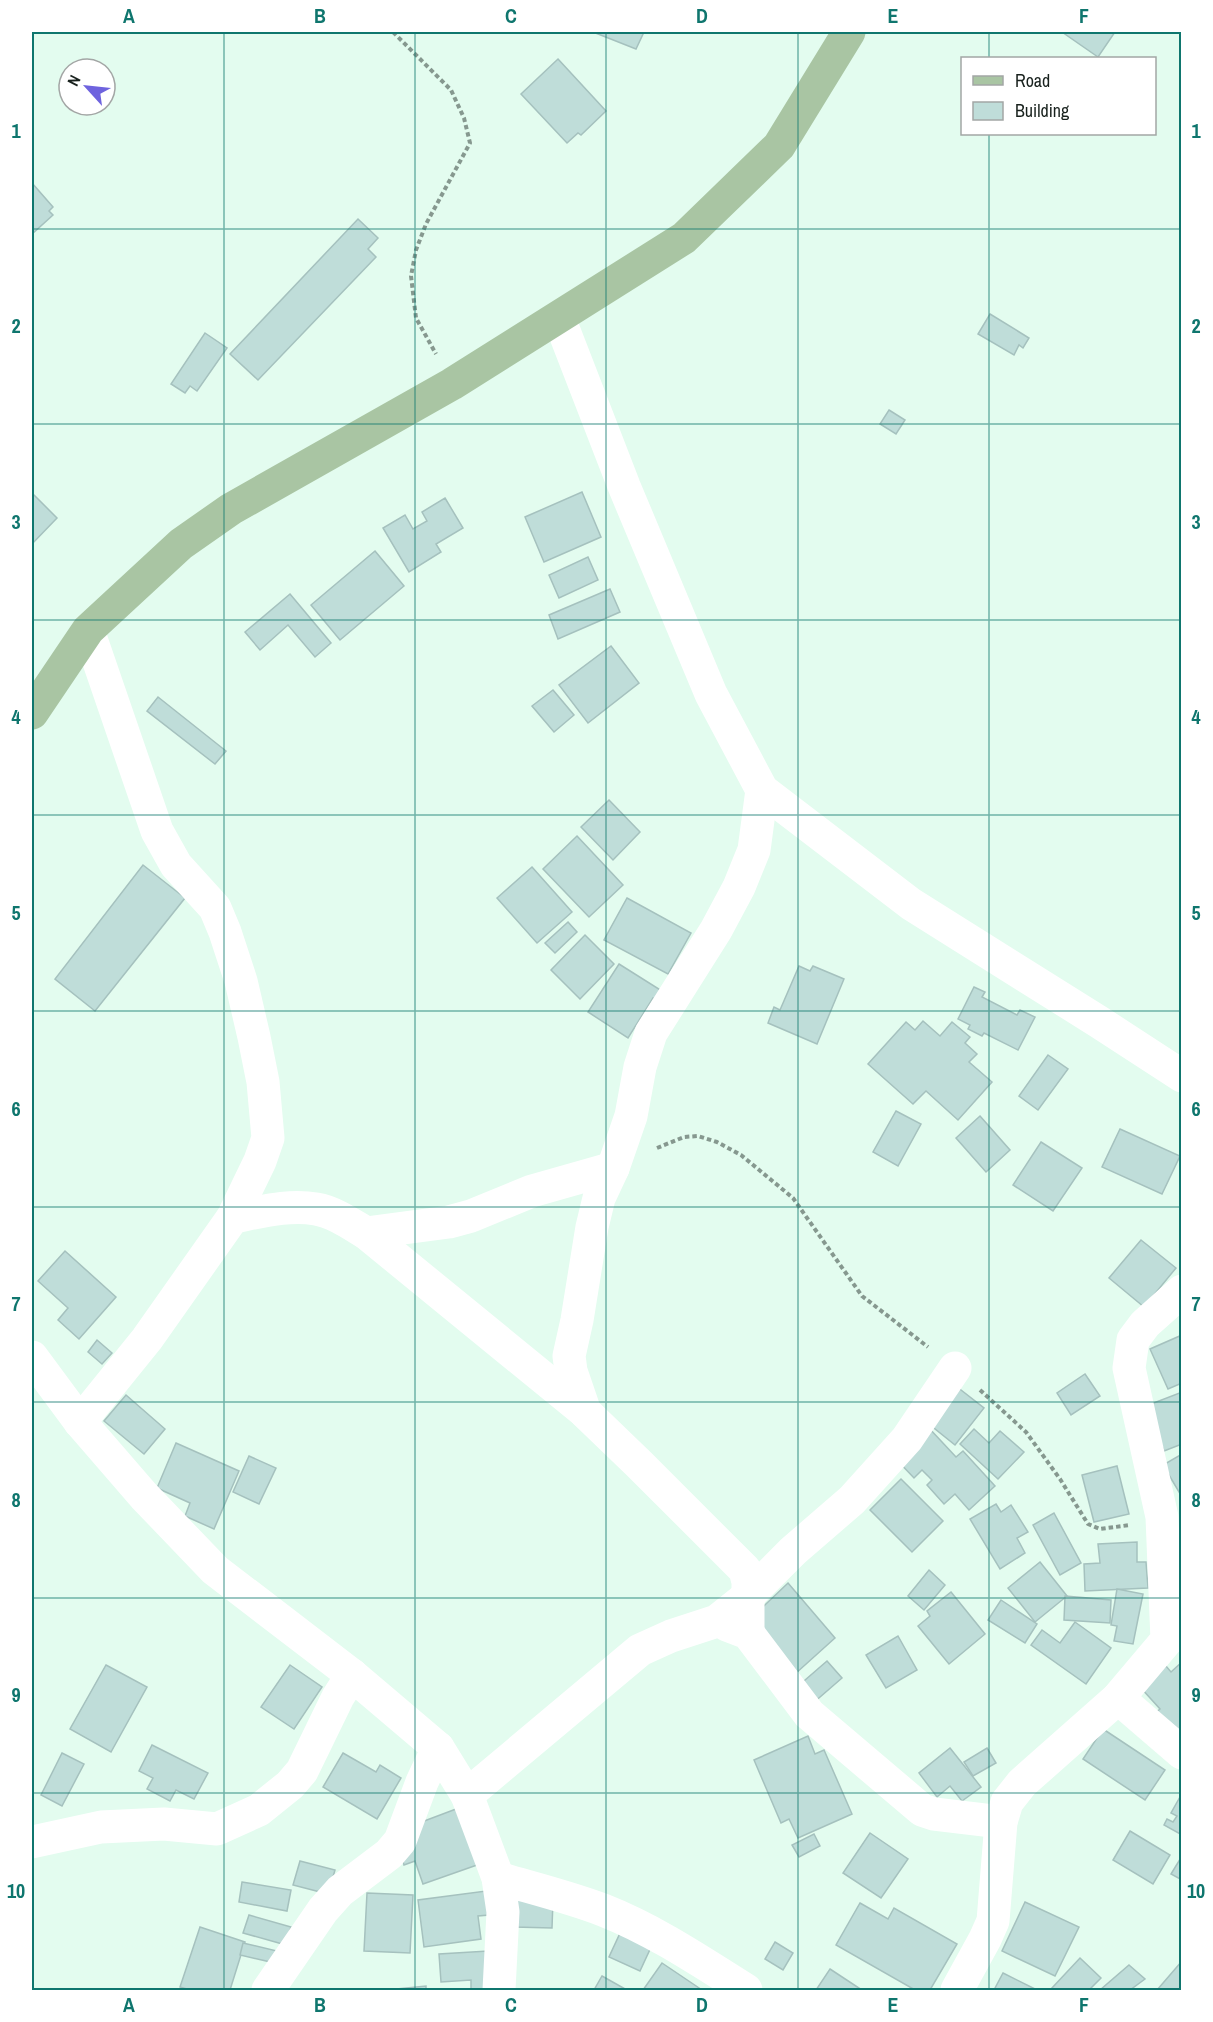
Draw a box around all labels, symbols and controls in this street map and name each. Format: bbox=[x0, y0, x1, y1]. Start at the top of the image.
text: A bbox=[123, 2, 135, 29]
text: B bbox=[314, 2, 326, 29]
text: C bbox=[505, 2, 517, 29]
text: D bbox=[696, 2, 708, 29]
text: E bbox=[888, 2, 899, 29]
text: F bbox=[1079, 2, 1089, 29]
north arrow bbox=[57, 57, 117, 117]
legend bbox=[961, 57, 1156, 135]
text: Road bbox=[1015, 68, 1050, 93]
text: N bbox=[62, 71, 86, 89]
text: Building bbox=[1015, 98, 1070, 123]
text: 1 bbox=[11, 117, 21, 144]
text: 1 bbox=[1191, 117, 1201, 144]
text: 2 bbox=[11, 312, 21, 339]
text: 2 bbox=[1191, 312, 1201, 339]
text: 3 bbox=[11, 508, 21, 535]
text: 3 bbox=[1191, 508, 1201, 535]
text: 4 bbox=[11, 703, 21, 730]
text: 4 bbox=[1191, 703, 1201, 730]
text: 5 bbox=[11, 899, 21, 926]
text: 5 bbox=[1191, 899, 1201, 926]
text: 6 bbox=[11, 1095, 21, 1122]
text: 6 bbox=[1191, 1095, 1201, 1122]
text: 7 bbox=[11, 1290, 21, 1317]
text: 7 bbox=[1191, 1290, 1201, 1317]
text: 8 bbox=[11, 1486, 21, 1513]
text: 8 bbox=[1191, 1486, 1201, 1513]
text: 9 bbox=[11, 1681, 21, 1708]
text: 9 bbox=[1191, 1681, 1201, 1708]
text: 10 bbox=[7, 1877, 25, 1904]
text: 10 bbox=[1187, 1877, 1205, 1904]
text: A bbox=[123, 1991, 135, 2018]
text: B bbox=[314, 1991, 326, 2018]
text: C bbox=[505, 1991, 517, 2018]
text: D bbox=[696, 1991, 708, 2018]
text: E bbox=[888, 1991, 899, 2018]
text: F bbox=[1079, 1991, 1089, 2018]

